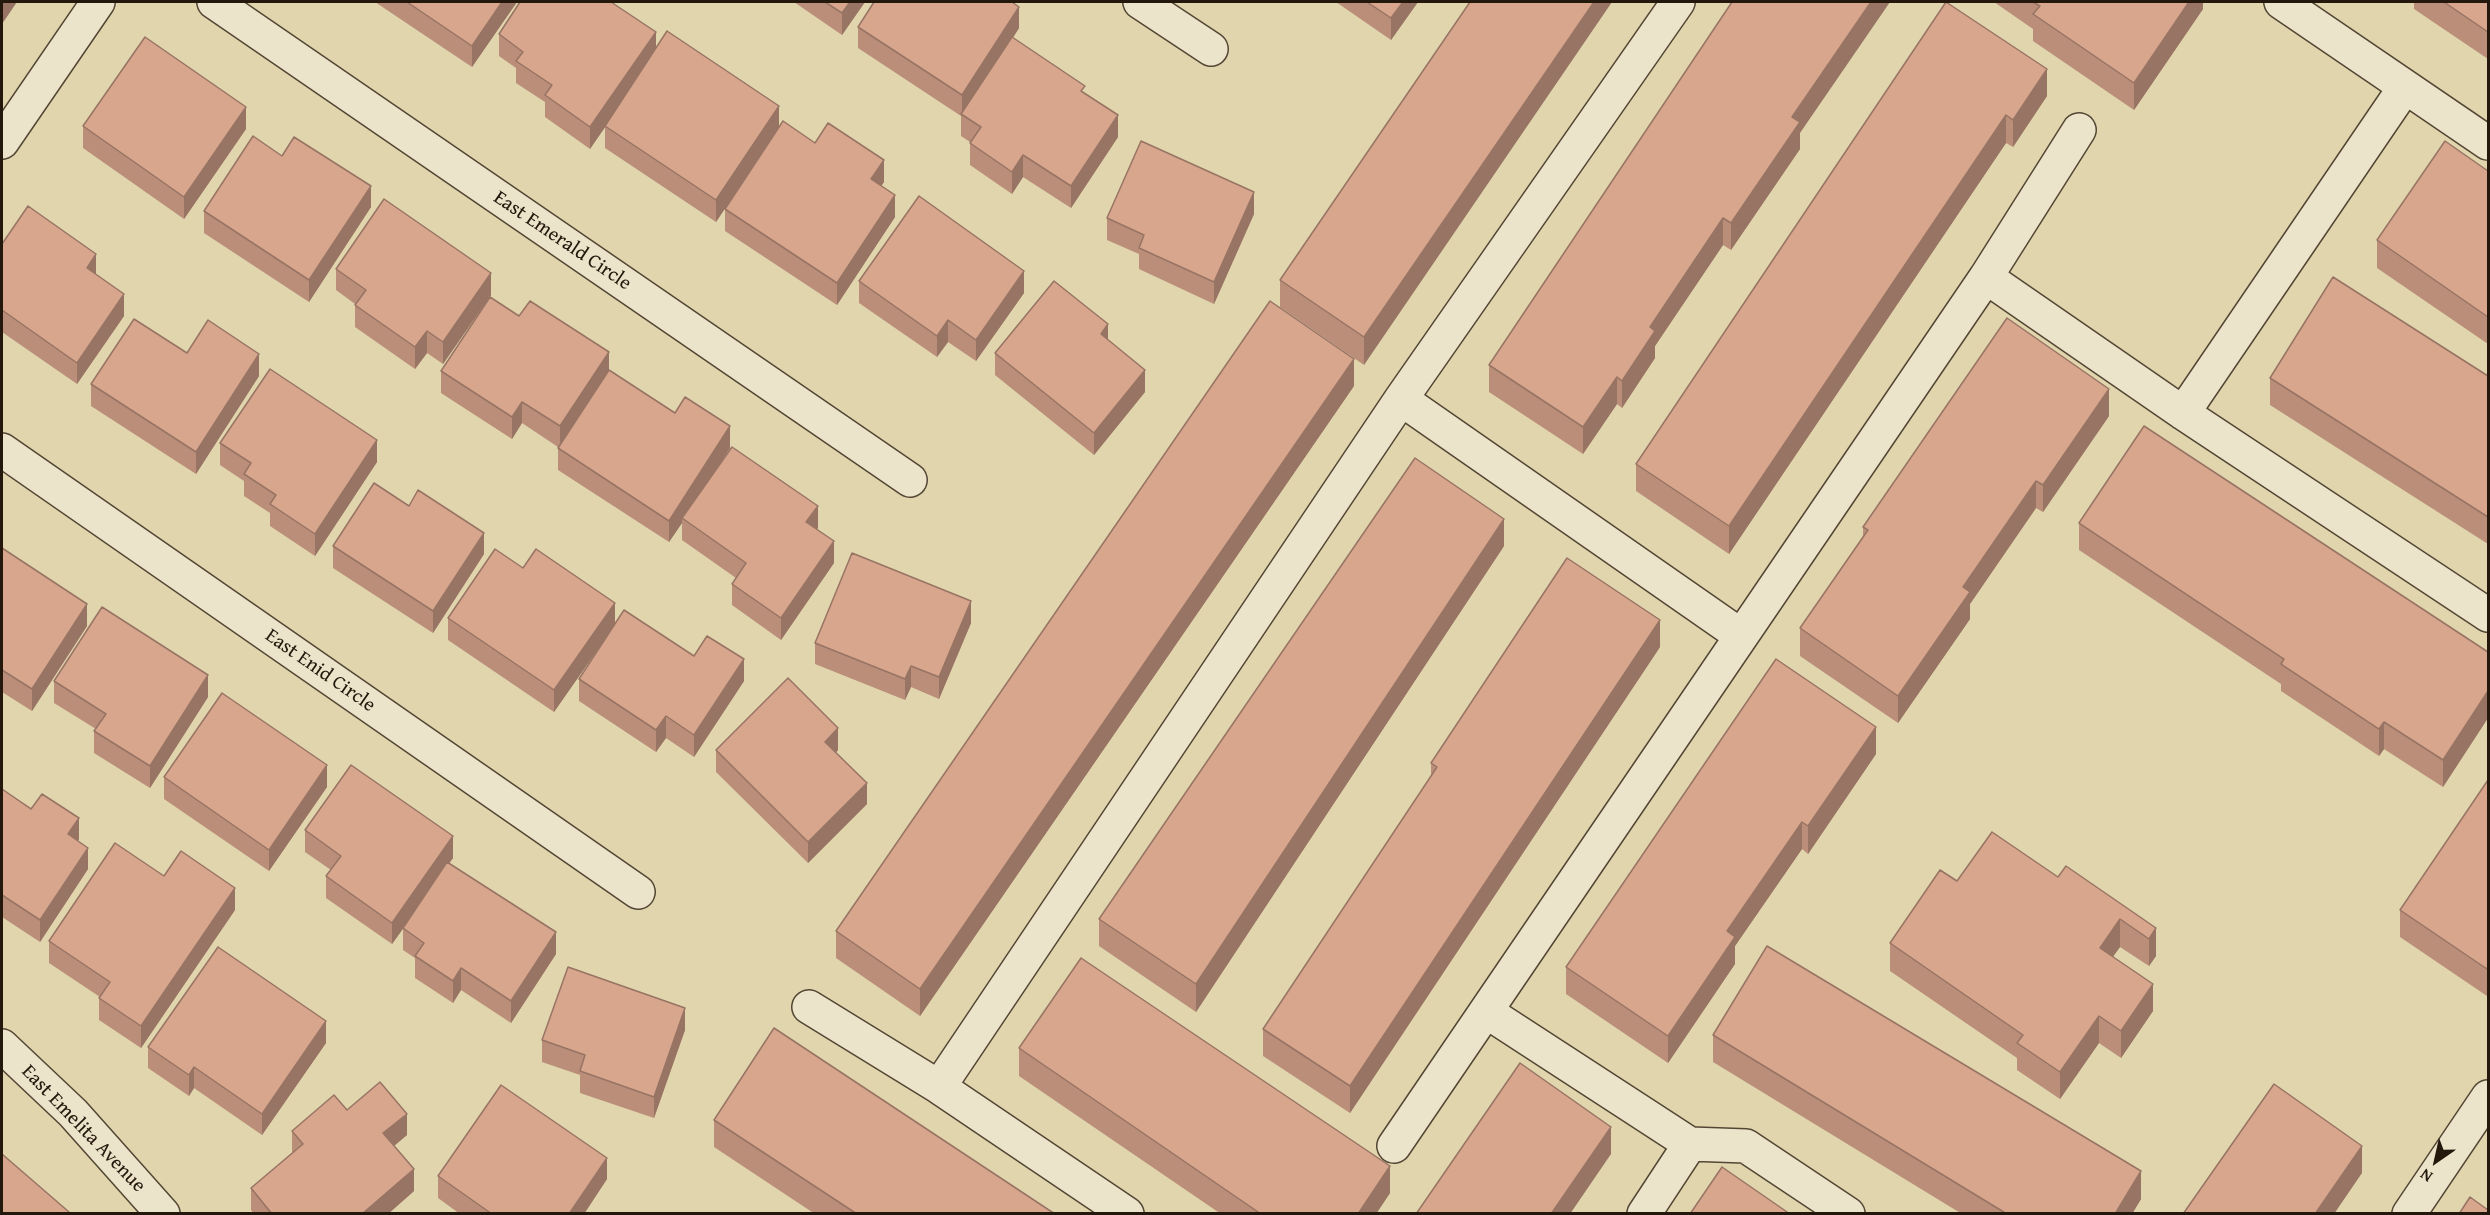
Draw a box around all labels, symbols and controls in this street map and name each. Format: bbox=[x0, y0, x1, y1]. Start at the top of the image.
street label: East Emerald Circle bbox=[489, 186, 635, 296]
street label: East Enid Circle bbox=[260, 624, 380, 718]
street label: East Emelita Avenue bbox=[16, 1060, 150, 1198]
north arrow bbox=[2406, 1131, 2466, 1191]
text: N bbox=[2415, 1163, 2437, 1189]

